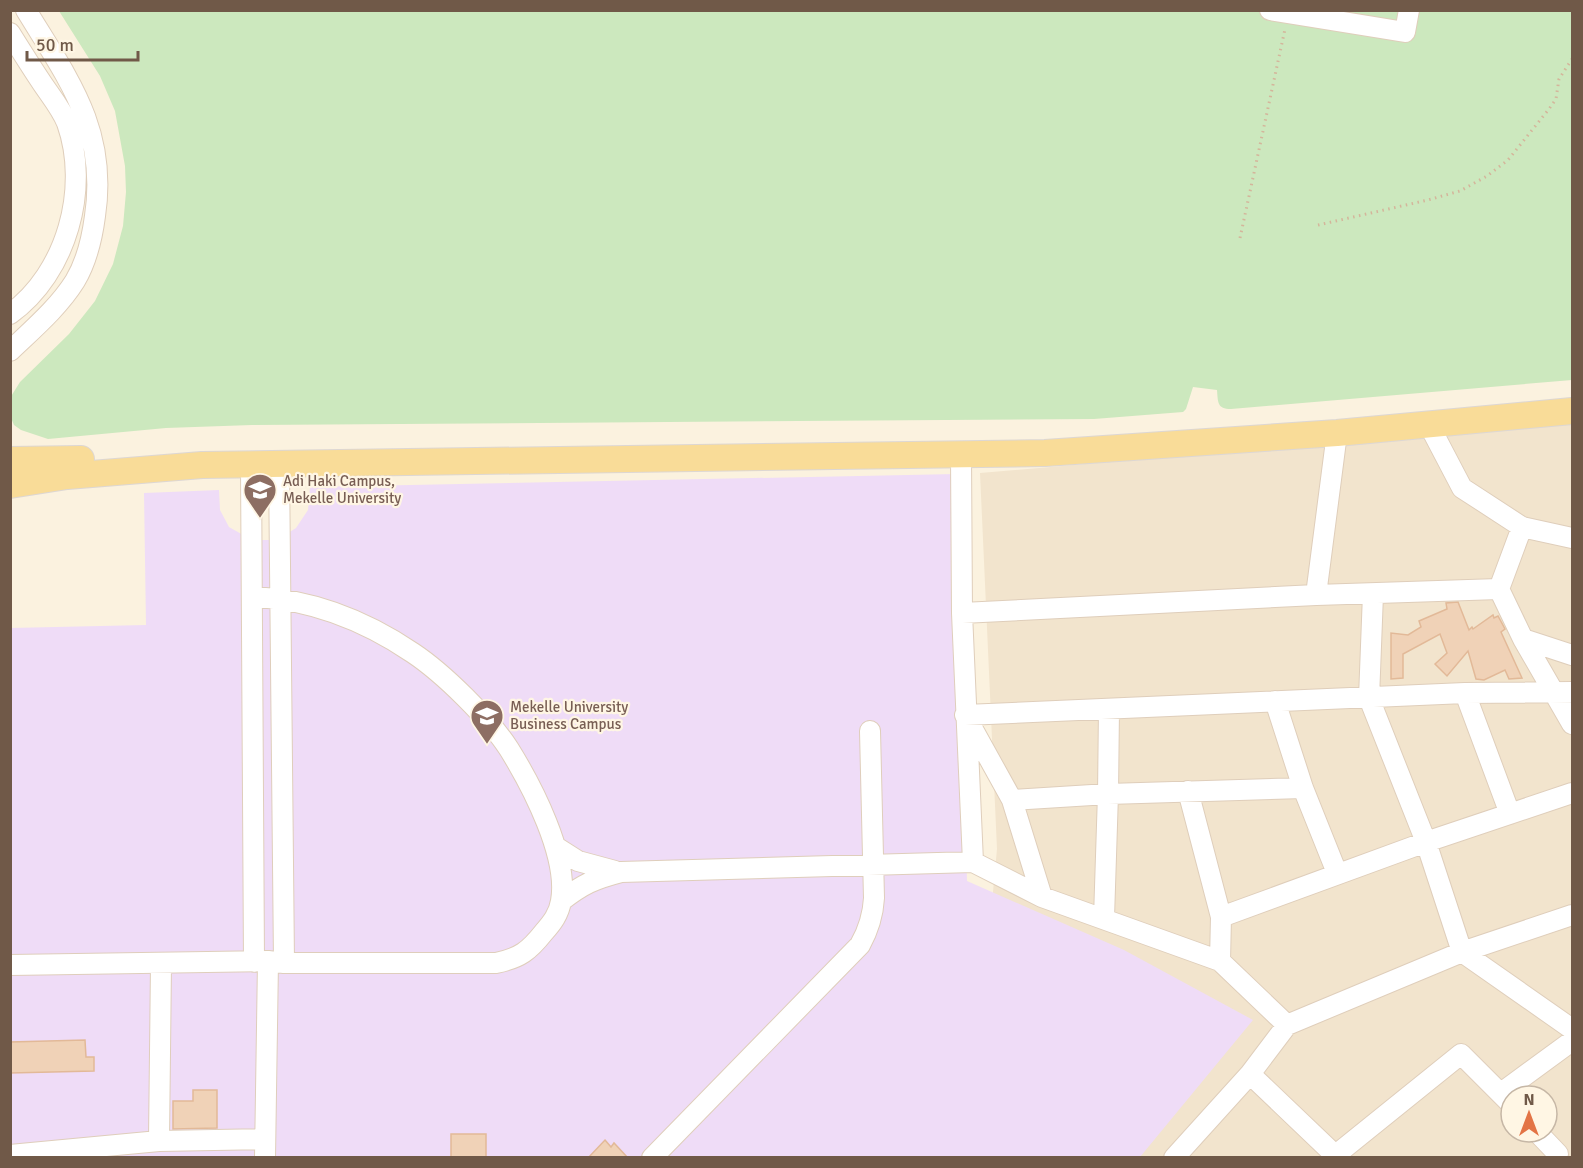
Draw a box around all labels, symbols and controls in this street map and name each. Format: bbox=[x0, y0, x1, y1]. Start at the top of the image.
scale bar bbox=[27, 24, 138, 62]
text: 50 m bbox=[36, 34, 74, 56]
school or university icon: Adi Haki Campus, Mekelle University bbox=[242, 472, 278, 519]
place label: Adi Haki Campus, Mekelle University bbox=[283, 472, 401, 507]
school or university icon: Mekelle University Business Campus bbox=[469, 698, 505, 745]
place label: Mekelle University Business Campus bbox=[510, 698, 628, 733]
north arrow bbox=[1499, 1084, 1559, 1144]
text: N bbox=[1523, 1090, 1535, 1110]

